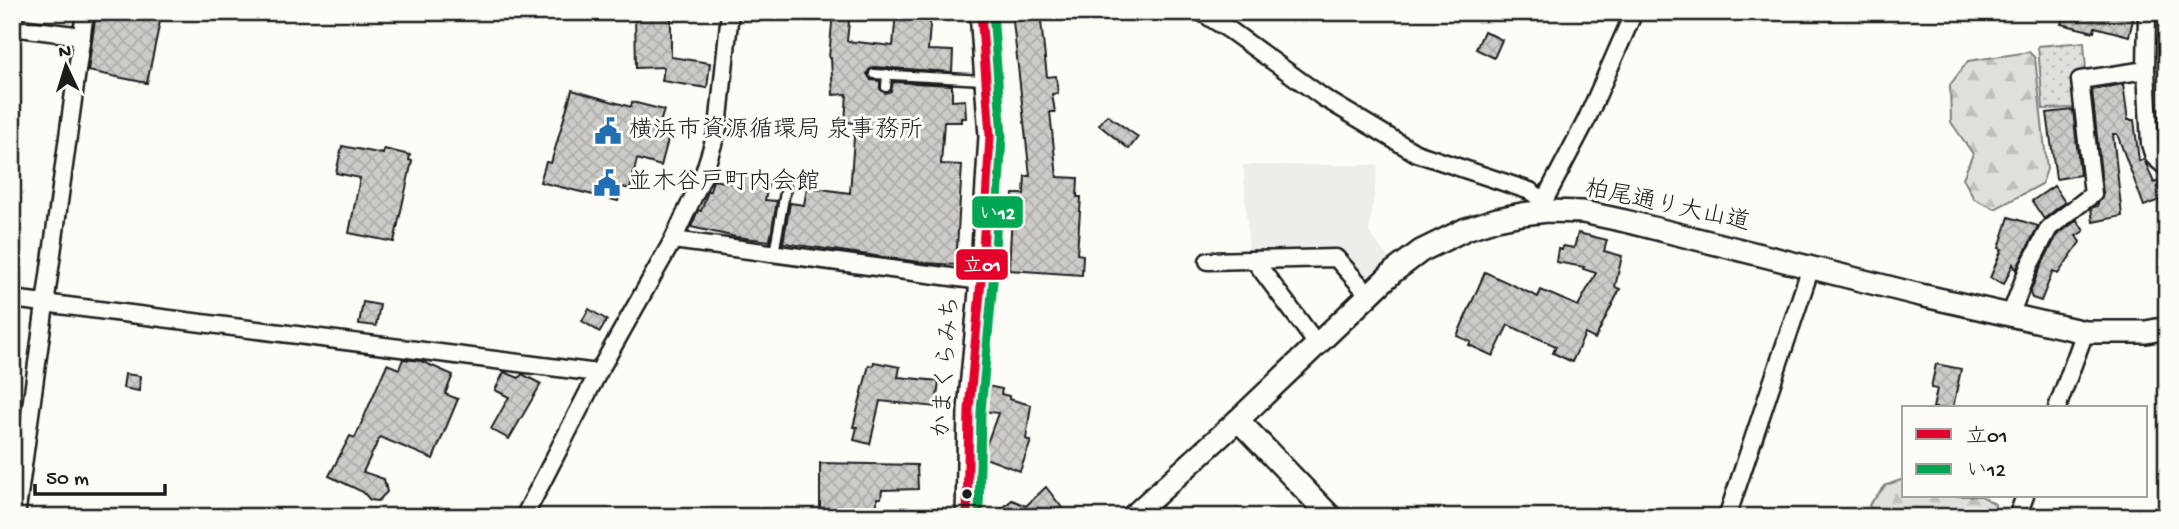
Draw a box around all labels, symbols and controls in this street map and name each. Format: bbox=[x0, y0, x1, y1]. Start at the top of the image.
north arrow bbox=[32, 32, 102, 102]
text: N bbox=[58, 41, 72, 64]
place label: 横浜市資源循環局 泉事務所 bbox=[629, 115, 923, 146]
public building icon: 横浜市資源循環局 泉事務所 bbox=[593, 116, 623, 146]
public building icon: 並木谷戸町内会館 bbox=[592, 168, 622, 198]
place label: 並木谷戸町内会館 bbox=[628, 168, 820, 198]
street label: 柏尾通り大山道 bbox=[1582, 174, 1752, 239]
line badge: い12 bbox=[971, 195, 1024, 229]
text: い12 bbox=[979, 204, 1016, 227]
line badge: 立01 bbox=[955, 248, 1009, 281]
text: 立01 bbox=[963, 255, 1001, 279]
street label: かまくらみち bbox=[929, 295, 967, 439]
legend bbox=[1902, 406, 2148, 498]
text: 立01 bbox=[1966, 425, 2007, 451]
scale bar bbox=[35, 452, 164, 496]
text: い12 bbox=[1966, 460, 2006, 485]
text: 50 m bbox=[46, 468, 89, 493]
unlabelled marker bbox=[960, 487, 974, 501]

